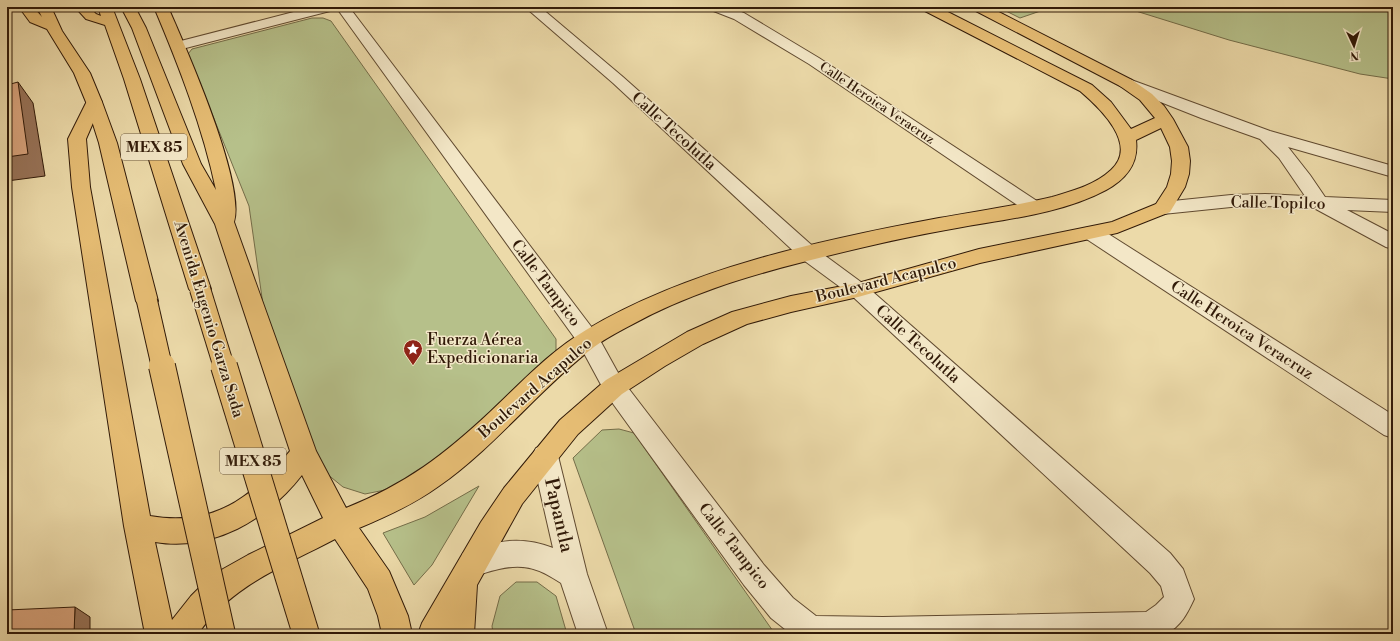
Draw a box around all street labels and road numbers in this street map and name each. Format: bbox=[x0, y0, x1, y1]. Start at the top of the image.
street label: Calle Heroica Veracruz bbox=[816, 59, 938, 147]
street label: Calle Tecolutla bbox=[627, 88, 721, 175]
road number: MEX 85 bbox=[121, 134, 187, 160]
street label: Calle Topilco bbox=[1230, 192, 1326, 214]
street label: Avenida Eugenio Garza Sada bbox=[169, 217, 249, 421]
street label: Calle Tampico bbox=[507, 235, 585, 331]
street label: Boulevard Acapulco bbox=[813, 253, 958, 307]
street label: Calle Heroica Veracruz bbox=[1167, 276, 1317, 384]
street label: Calle Tecolutla bbox=[871, 301, 965, 388]
street label: Boulevard Acapulco bbox=[473, 333, 596, 443]
road number: MEX 85 bbox=[220, 448, 286, 474]
street label: Papantla bbox=[539, 475, 579, 555]
street label: Calle Tampico bbox=[694, 499, 774, 593]

